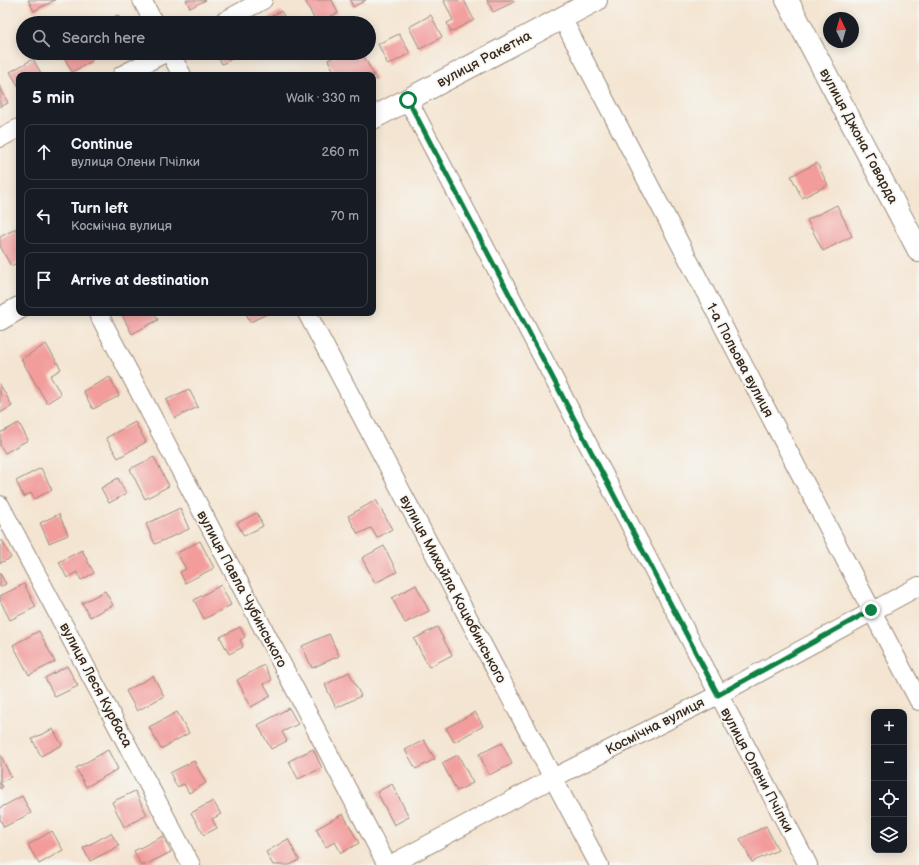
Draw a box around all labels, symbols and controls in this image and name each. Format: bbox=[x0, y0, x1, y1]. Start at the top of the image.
north arrow bbox=[823, 12, 859, 48]
search box bbox=[16, 16, 376, 60]
icon: search bbox=[30, 27, 52, 49]
street label: вулиця Ракетна bbox=[434, 27, 535, 91]
text: Search here bbox=[62, 29, 145, 48]
street label: вулиця Джона Говарда bbox=[816, 65, 902, 207]
text: 5 min bbox=[32, 88, 75, 108]
text: Walk · 330 m bbox=[286, 90, 360, 106]
route start bbox=[399, 91, 417, 109]
text: Continue bbox=[71, 135, 133, 154]
icon: ahead bbox=[33, 141, 55, 163]
text: 260 m bbox=[321, 144, 359, 160]
text: вулиця Олени Пчілки bbox=[71, 154, 200, 170]
text: Turn left bbox=[71, 199, 128, 218]
icon: left bbox=[33, 205, 55, 227]
text: 70 m bbox=[331, 208, 359, 224]
text: Космічна вулиця bbox=[71, 218, 172, 234]
icon: arrive bbox=[33, 269, 55, 291]
text: Arrive at destination bbox=[71, 271, 209, 290]
street label: 1-а Польова вулиця bbox=[703, 300, 778, 420]
street label: вулиця Михайла Коцюбинського bbox=[396, 492, 510, 686]
street label: вулиця Павла Чубинського bbox=[193, 508, 291, 670]
route end bbox=[862, 601, 880, 619]
street label: вулиця Леся Курбаса bbox=[56, 620, 136, 751]
street label: Космічна вулиця bbox=[603, 694, 707, 758]
street label: вулиця Олени Пчілки bbox=[717, 705, 797, 835]
map controls bbox=[871, 709, 907, 853]
button: + bbox=[871, 709, 907, 745]
button: − bbox=[871, 745, 907, 781]
button: locate bbox=[871, 781, 907, 817]
button: layers bbox=[871, 817, 907, 853]

